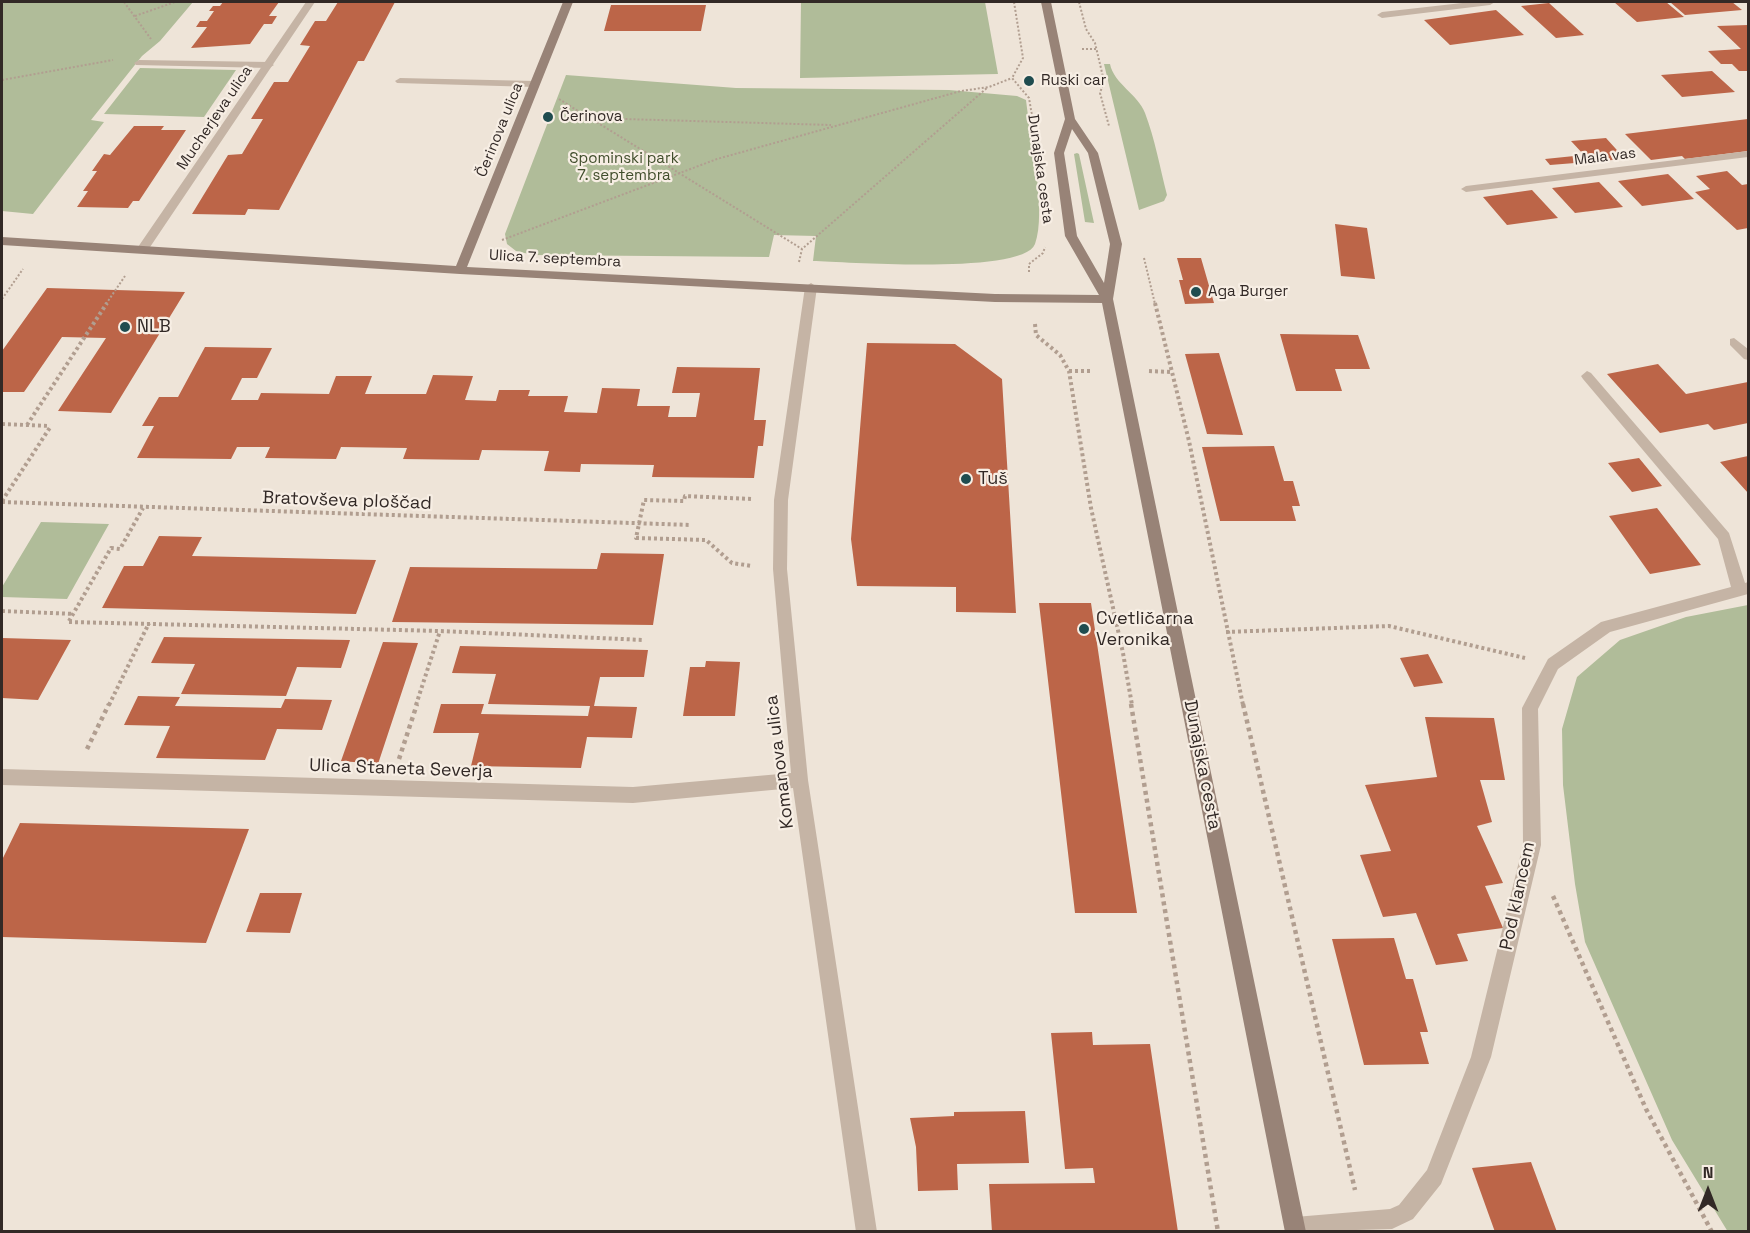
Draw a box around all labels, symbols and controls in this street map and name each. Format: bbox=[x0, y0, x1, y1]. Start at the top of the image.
street label: Mucherjeva ulica bbox=[174, 63, 256, 173]
place label: Ruski car bbox=[1041, 72, 1106, 90]
marker: Ruski car bbox=[1022, 74, 1036, 88]
street label: Čerinova ulica bbox=[473, 80, 527, 180]
place label: Čerinova bbox=[560, 108, 622, 126]
marker: Čerinova bbox=[541, 110, 555, 124]
street label: Dunajska cesta bbox=[1023, 113, 1057, 225]
street label: Mala vas bbox=[1573, 144, 1637, 170]
park label: Spominski park 7. septembra bbox=[569, 150, 679, 185]
street label: Ulica 7. septembra bbox=[489, 247, 621, 271]
place label: Aga Burger bbox=[1208, 283, 1288, 301]
marker: Aga Burger bbox=[1189, 285, 1203, 299]
place label: NLB bbox=[137, 316, 171, 338]
marker: NLB bbox=[118, 320, 132, 334]
place label: Tuš bbox=[978, 468, 1008, 490]
marker: Tuš bbox=[959, 472, 973, 486]
street label: Bratovševa ploščad bbox=[262, 487, 432, 515]
place label: Cvetličarna Veronika bbox=[1096, 608, 1194, 650]
marker: Cvetličarna Veronika bbox=[1077, 622, 1091, 636]
street label: Komanova ulica bbox=[761, 694, 799, 830]
street label: Dunajska cesta bbox=[1179, 698, 1225, 832]
street label: Ulica Staneta Severja bbox=[309, 755, 493, 783]
street label: Pod klancem bbox=[1496, 840, 1540, 952]
north arrow bbox=[1678, 1161, 1738, 1221]
text: N bbox=[1703, 1162, 1713, 1183]

